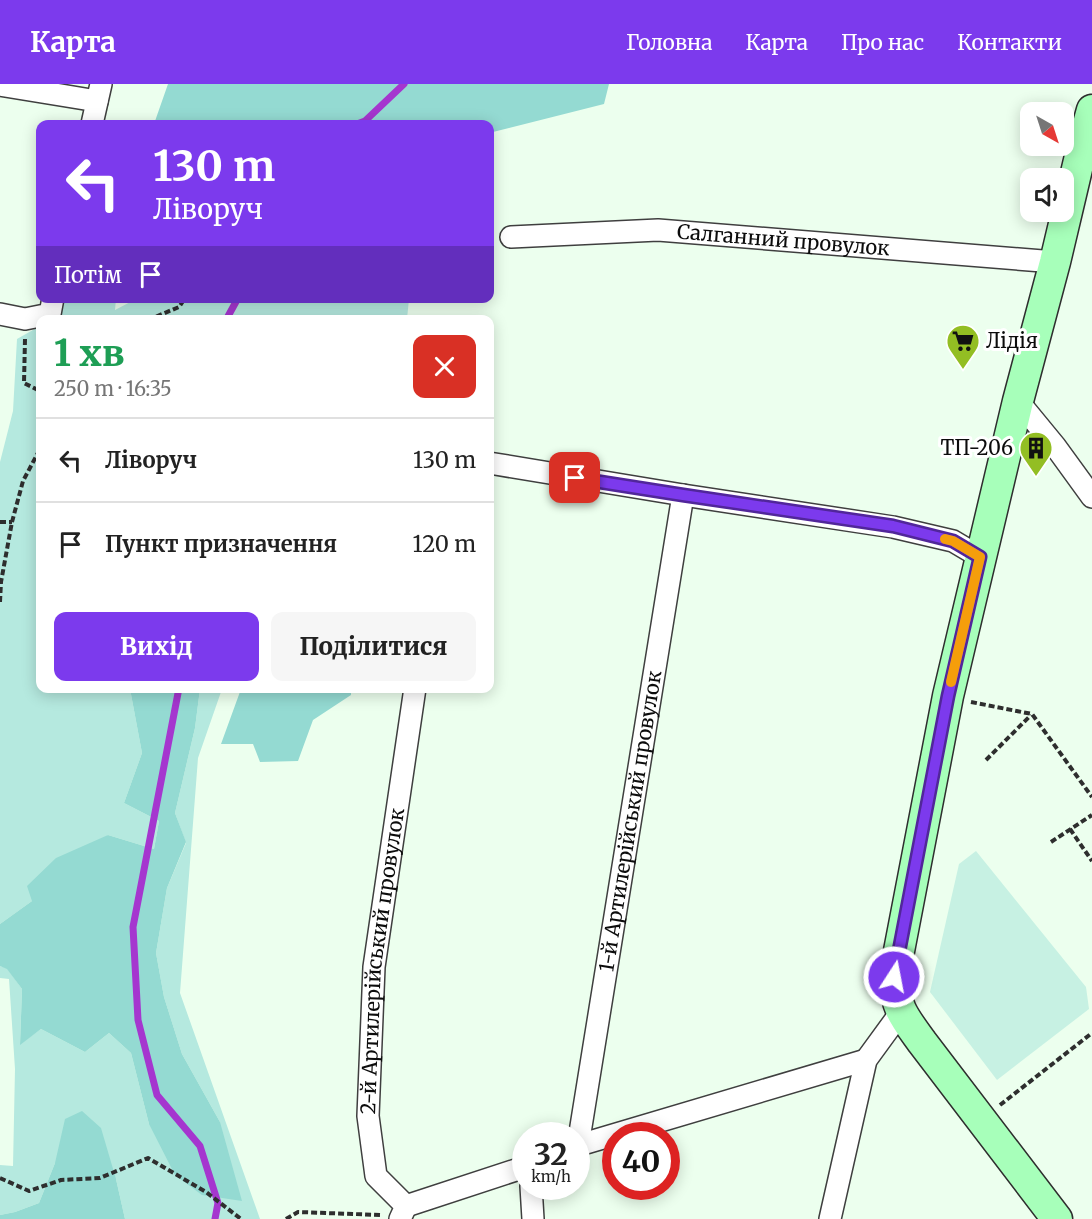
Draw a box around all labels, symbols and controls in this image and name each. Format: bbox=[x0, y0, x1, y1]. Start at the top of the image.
text: Карта bbox=[30, 24, 116, 60]
text: Головна bbox=[626, 29, 713, 56]
text: Карта bbox=[746, 29, 808, 56]
text: Про нас bbox=[841, 29, 924, 56]
text: Контакти bbox=[957, 29, 1062, 56]
north arrow bbox=[1020, 102, 1074, 156]
map controls bbox=[1020, 102, 1074, 222]
text: 130 m bbox=[153, 140, 275, 192]
icon: left bbox=[54, 144, 132, 222]
button: sound bbox=[1020, 168, 1074, 222]
text: Ліворуч bbox=[153, 192, 263, 226]
street label: Салганний провулок bbox=[676, 219, 891, 261]
icon: arrive bbox=[134, 258, 167, 291]
text: Потім bbox=[54, 261, 122, 289]
supermarket icon: Лідія bbox=[945, 323, 981, 370]
place label: Лідія bbox=[986, 328, 1038, 353]
text: 1 хв bbox=[54, 331, 124, 376]
button: close bbox=[413, 335, 476, 398]
text: 250 m · 16:35 bbox=[54, 376, 172, 401]
building icon: ТП-206 bbox=[1018, 430, 1054, 477]
place label: ТП-206 bbox=[941, 435, 1013, 460]
icon: left bbox=[54, 444, 87, 477]
text: Ліворуч bbox=[105, 446, 197, 474]
text: 130 m bbox=[413, 446, 476, 474]
pin bbox=[549, 452, 600, 503]
icon: arrive bbox=[558, 461, 591, 494]
icon: arrive bbox=[54, 528, 87, 561]
text: Пункт призначення bbox=[105, 530, 337, 558]
text: 120 m bbox=[412, 530, 476, 558]
button: Вихід bbox=[54, 612, 259, 681]
button: Поділитися bbox=[271, 612, 476, 681]
street label: 1-й Артилерійський провулок bbox=[593, 668, 667, 974]
street label: 2-й Артилерійський провулок bbox=[355, 806, 409, 1115]
position arrow bbox=[862, 945, 926, 1009]
speed limit sign: 40 bbox=[602, 1122, 680, 1200]
text: 32 bbox=[534, 1135, 568, 1173]
text: km/h bbox=[531, 1167, 571, 1186]

